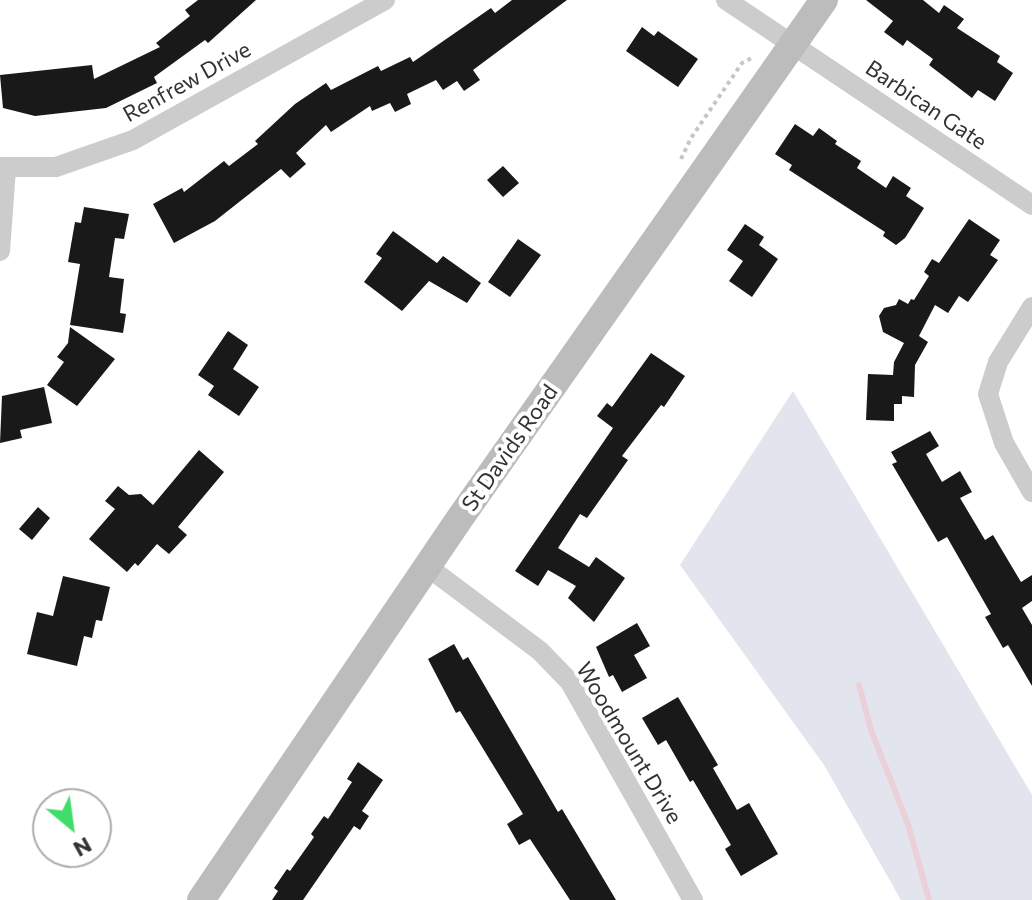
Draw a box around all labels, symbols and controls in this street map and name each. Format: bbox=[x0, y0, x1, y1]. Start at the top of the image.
street label: Renfrew Drive bbox=[119, 36, 255, 128]
street label: Barbican Gate bbox=[860, 55, 992, 155]
street label: St Davids Road bbox=[457, 380, 563, 516]
street label: Woodmount Drive bbox=[570, 658, 688, 828]
north arrow bbox=[32, 788, 112, 868]
text: N bbox=[69, 832, 97, 863]

